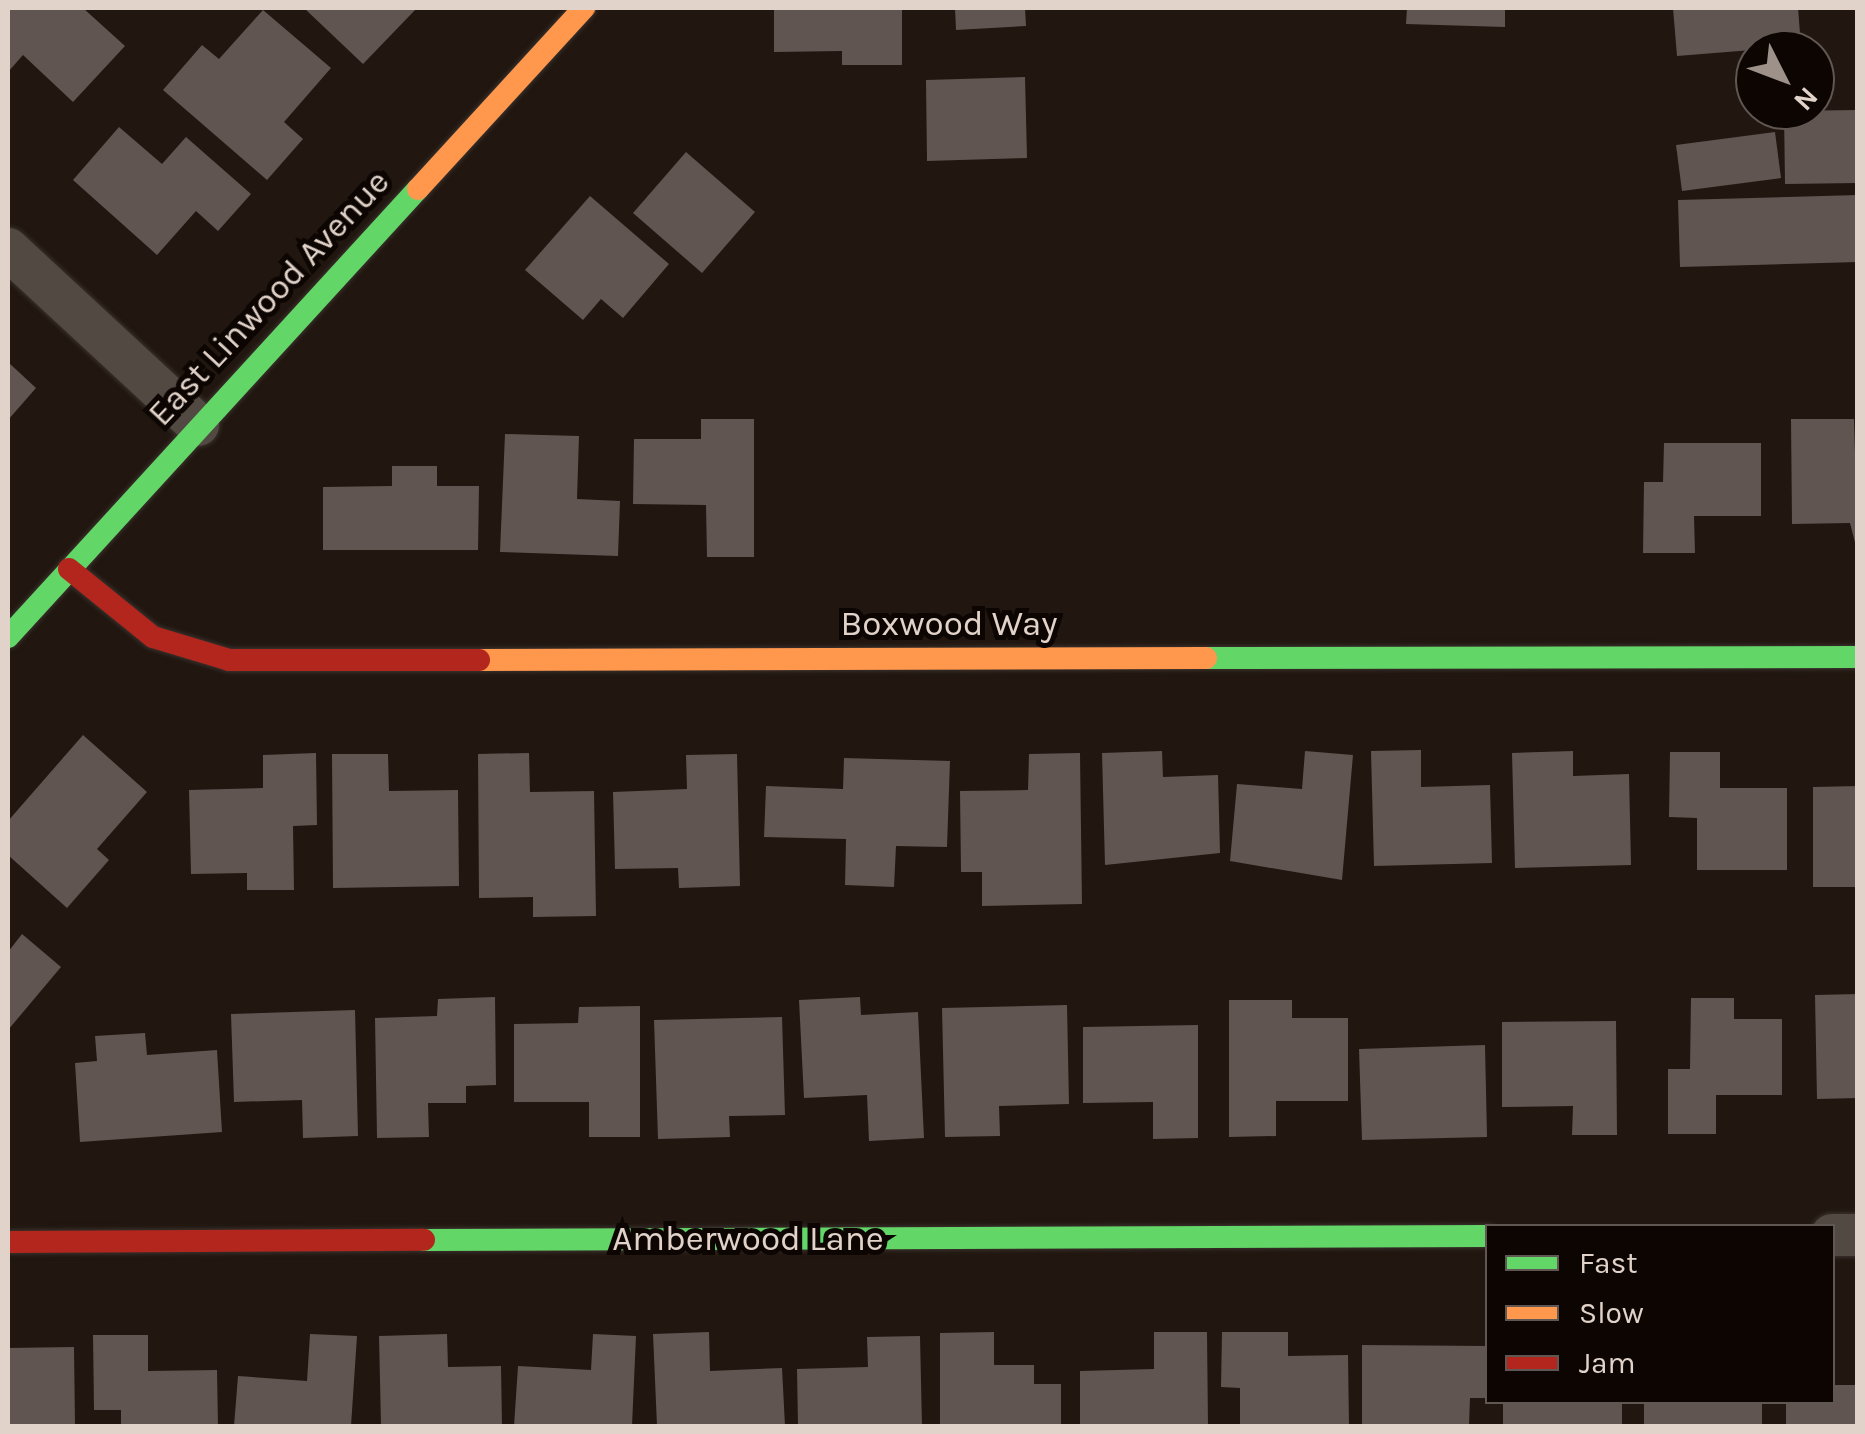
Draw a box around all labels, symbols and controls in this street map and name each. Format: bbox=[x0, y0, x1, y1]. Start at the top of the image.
north arrow bbox=[1735, 30, 1835, 130]
text: N bbox=[1787, 81, 1825, 118]
street label: East Linwood Avenue bbox=[140, 161, 398, 435]
street label: Boxwood Way bbox=[840, 603, 1058, 645]
street label: Amberwood Lane bbox=[612, 1218, 884, 1260]
legend bbox=[1485, 1224, 1835, 1404]
text: Fast bbox=[1579, 1245, 1638, 1281]
text: Slow bbox=[1579, 1295, 1644, 1331]
text: Jam bbox=[1579, 1345, 1636, 1381]

